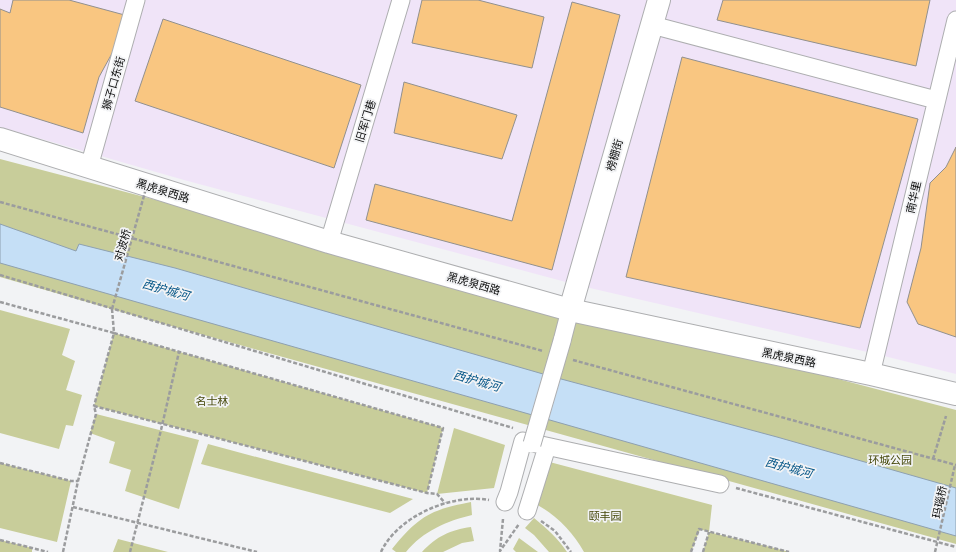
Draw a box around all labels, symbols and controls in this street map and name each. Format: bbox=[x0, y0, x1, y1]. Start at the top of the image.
street label: 狮子口东街 bbox=[99, 55, 127, 111]
street label: 旧军门巷 bbox=[352, 98, 378, 144]
street label: 榜棚街 bbox=[603, 137, 625, 173]
street label: 黑虎泉西路 bbox=[135, 176, 191, 204]
street label: 南华里 bbox=[903, 179, 923, 215]
street label: 对波桥 bbox=[111, 227, 133, 263]
street label: 黑虎泉西路 bbox=[446, 269, 502, 297]
water label: 西护城河 bbox=[141, 276, 193, 303]
street label: 黑虎泉西路 bbox=[761, 345, 817, 369]
water label: 西护城河 bbox=[452, 367, 504, 394]
park label: 名士林 bbox=[196, 394, 229, 407]
park label: 环城公园 bbox=[868, 453, 912, 466]
water label: 西护城河 bbox=[764, 454, 816, 480]
street label: 玛瑙桥 bbox=[929, 485, 949, 519]
park label: 颐丰园 bbox=[589, 509, 622, 522]

